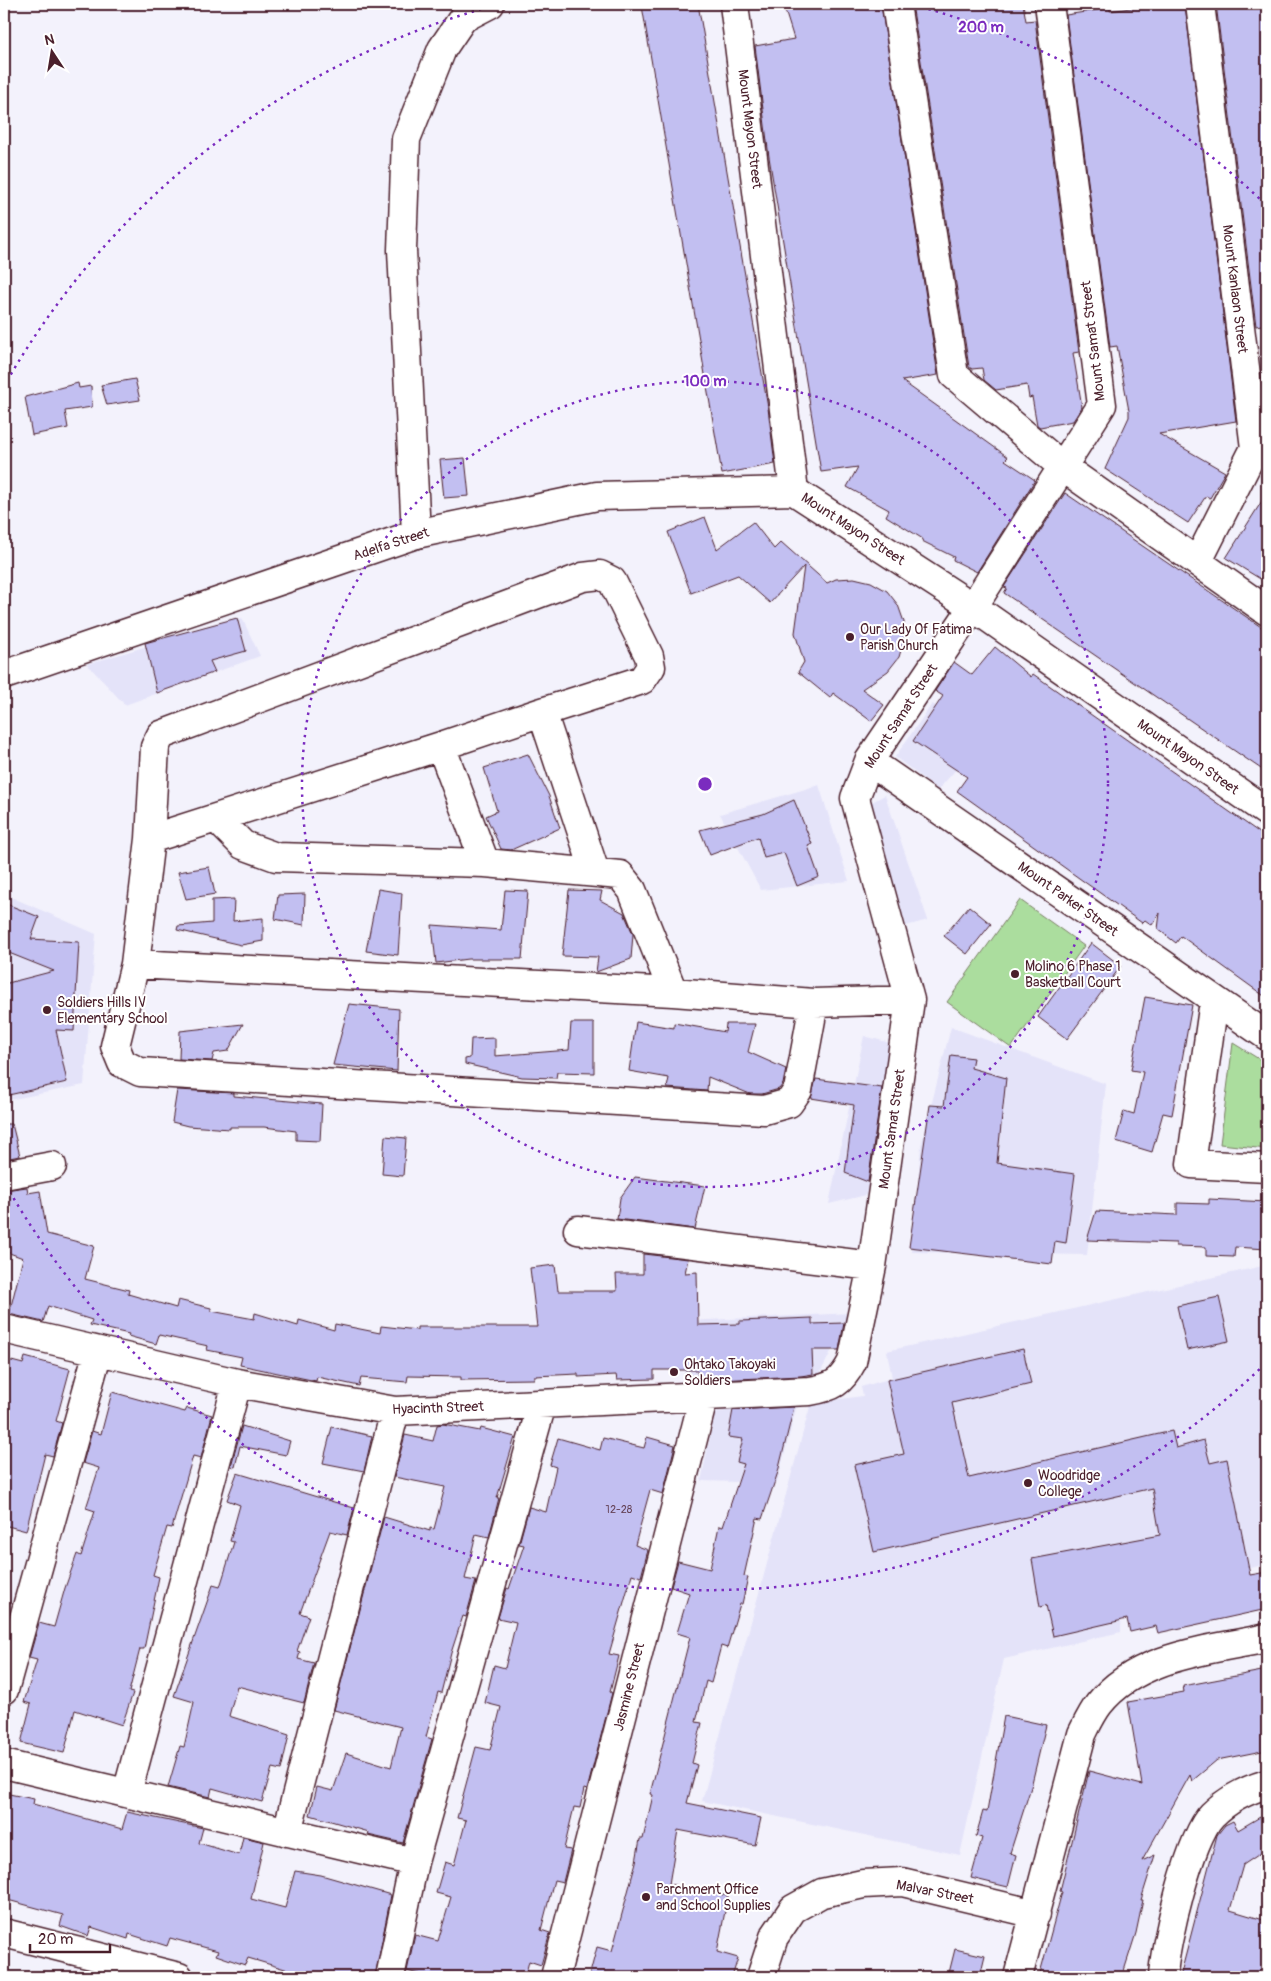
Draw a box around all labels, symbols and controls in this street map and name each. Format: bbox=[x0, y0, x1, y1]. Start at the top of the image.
text: 200 m bbox=[958, 18, 1004, 37]
north arrow bbox=[28, 28, 78, 78]
text: N bbox=[43, 30, 56, 49]
street label: Mount Mayon Street bbox=[734, 68, 766, 190]
street label: Mount Kanlaon Street bbox=[1219, 224, 1251, 355]
street label: Mount Samat Street bbox=[1077, 280, 1109, 402]
text: 100 m bbox=[684, 372, 726, 391]
street label: Mount Mayon Street bbox=[798, 489, 908, 569]
street label: Adelfa Street bbox=[351, 524, 432, 564]
place label: Our Lady Of Fatima Parish Church bbox=[860, 621, 972, 654]
marker: Our Lady Of Fatima Parish Church bbox=[844, 631, 856, 643]
street label: Mount Samat Street bbox=[861, 660, 941, 771]
street label: Mount Mayon Street bbox=[1134, 716, 1242, 799]
centre of rings bbox=[696, 775, 714, 793]
street label: Mount Parker Street bbox=[1015, 858, 1122, 940]
place label: Molino 6 Phase 1 Basketball Court bbox=[1025, 958, 1121, 991]
marker: Molino 6 Phase 1 Basketball Court bbox=[1009, 968, 1021, 980]
place label: Soldiers Hills IV Elementary School bbox=[57, 994, 168, 1027]
marker: Soldiers Hills IV Elementary School bbox=[41, 1004, 53, 1016]
street label: Mount Samat Street bbox=[875, 1068, 909, 1190]
place label: Ohtako Takoyaki Soldiers bbox=[684, 1356, 776, 1389]
marker: Ohtako Takoyaki Soldiers bbox=[668, 1366, 680, 1378]
street label: Hyacinth Street bbox=[392, 1398, 485, 1418]
place label: Woodridge College bbox=[1038, 1467, 1100, 1500]
marker: Woodridge College bbox=[1022, 1477, 1034, 1489]
house number: 12-28 bbox=[606, 1503, 633, 1516]
street label: Jasmine Street bbox=[610, 1641, 648, 1733]
street label: Malvar Street bbox=[895, 1876, 976, 1908]
place label: Parchment Office and School Supplies bbox=[656, 1881, 771, 1914]
marker: Parchment Office and School Supplies bbox=[640, 1891, 652, 1903]
scale bar bbox=[30, 1921, 110, 1953]
text: 20 m bbox=[38, 1930, 73, 1949]

